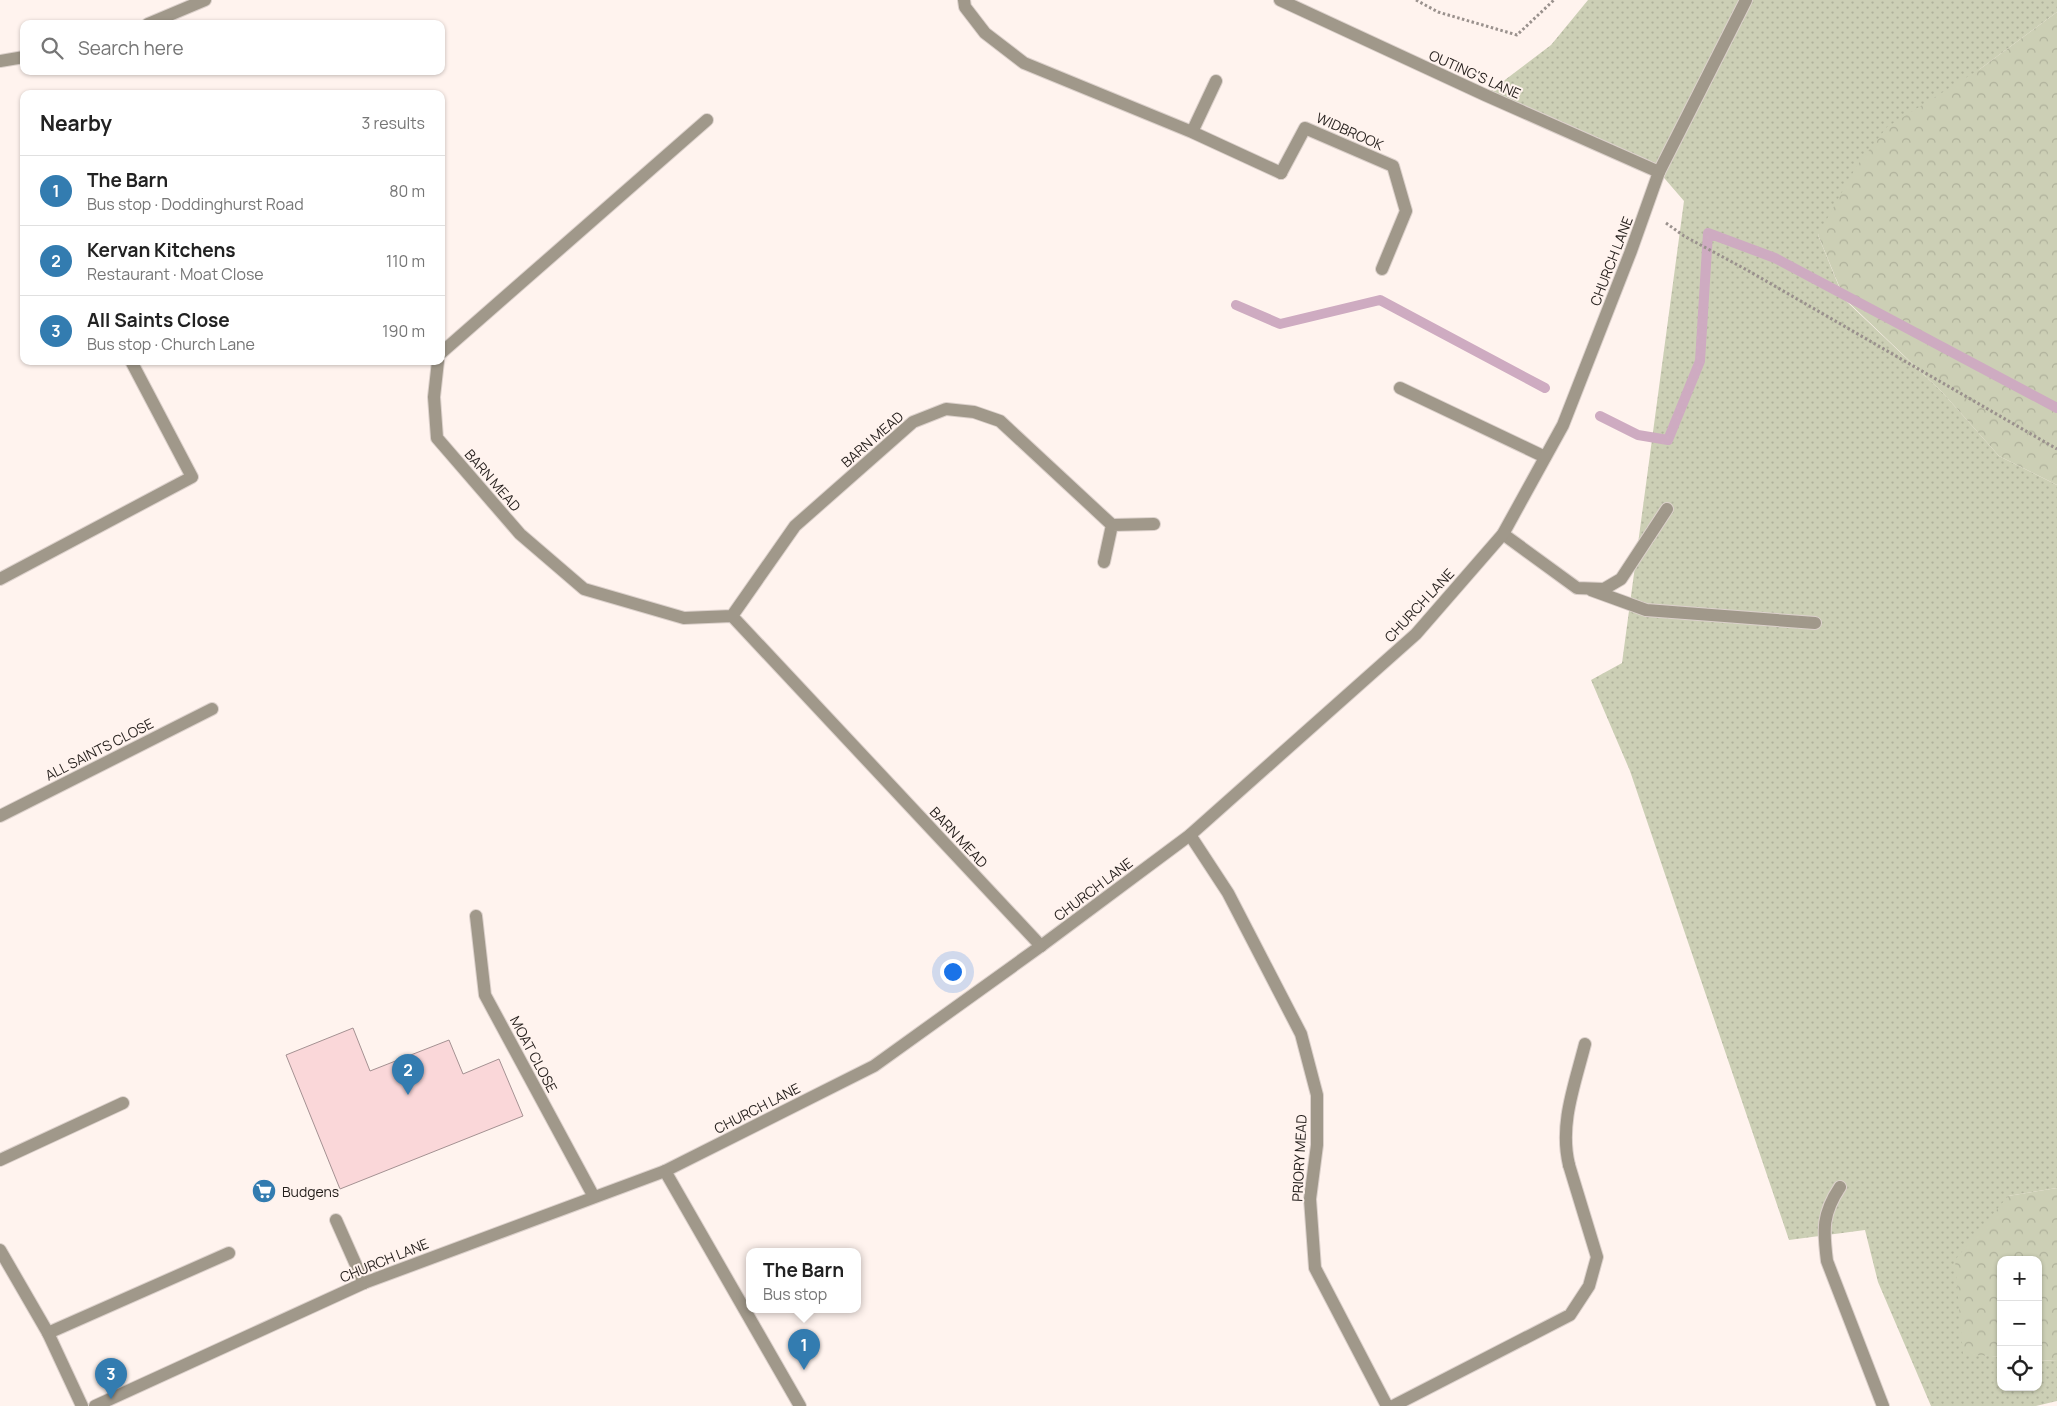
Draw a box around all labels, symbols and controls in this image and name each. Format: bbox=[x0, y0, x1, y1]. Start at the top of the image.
search box bbox=[20, 20, 445, 75]
icon: search bbox=[38, 34, 66, 62]
text: Search here bbox=[78, 35, 184, 61]
street label: OUTING'S LANE bbox=[1426, 45, 1524, 103]
street label: WIDBROOK bbox=[1313, 108, 1387, 155]
text: Nearby bbox=[40, 109, 112, 137]
text: 3 results bbox=[362, 112, 425, 134]
text: The Barn bbox=[87, 167, 168, 193]
text: 1 bbox=[52, 180, 60, 202]
text: 80 m bbox=[389, 180, 425, 202]
text: Bus stop · Doddinghurst Road bbox=[87, 193, 304, 215]
street label: CHURCH LANE bbox=[1585, 214, 1637, 308]
text: Kervan Kitchens bbox=[87, 237, 236, 263]
text: 2 bbox=[51, 250, 61, 272]
text: 110 m bbox=[386, 250, 425, 272]
text: Restaurant · Moat Close bbox=[87, 263, 264, 285]
text: All Saints Close bbox=[87, 307, 230, 333]
text: 3 bbox=[51, 320, 61, 342]
text: 190 m bbox=[382, 320, 425, 342]
text: Bus stop · Church Lane bbox=[87, 333, 255, 355]
street label: BARN MEAD bbox=[837, 407, 907, 471]
street label: BARN MEAD bbox=[461, 445, 525, 515]
street label: CHURCH LANE bbox=[1380, 564, 1458, 646]
street label: ALL SAINTS CLOSE bbox=[42, 714, 156, 784]
street label: BARN MEAD bbox=[926, 802, 992, 872]
street label: CHURCH LANE bbox=[1050, 853, 1136, 925]
your location bbox=[940, 959, 966, 985]
street label: MOAT CLOSE bbox=[506, 1012, 562, 1096]
pin: 2 bbox=[392, 1054, 424, 1095]
street label: CHURCH LANE bbox=[711, 1078, 803, 1138]
street label: PRIORY MEAD bbox=[1287, 1114, 1311, 1202]
supermarket icon: Budgens bbox=[251, 1178, 277, 1204]
place label: Budgens bbox=[282, 1182, 339, 1201]
street label: CHURCH LANE bbox=[337, 1234, 431, 1286]
popup bbox=[746, 1248, 861, 1313]
map controls bbox=[1997, 1256, 2042, 1391]
button: + bbox=[1997, 1256, 2042, 1301]
text: The Barn bbox=[763, 1257, 844, 1283]
text: Bus stop bbox=[763, 1283, 827, 1305]
button: − bbox=[1997, 1301, 2042, 1346]
pin: 1 bbox=[788, 1329, 820, 1370]
button: locate bbox=[1997, 1346, 2042, 1391]
pin: 3 bbox=[95, 1358, 127, 1399]

